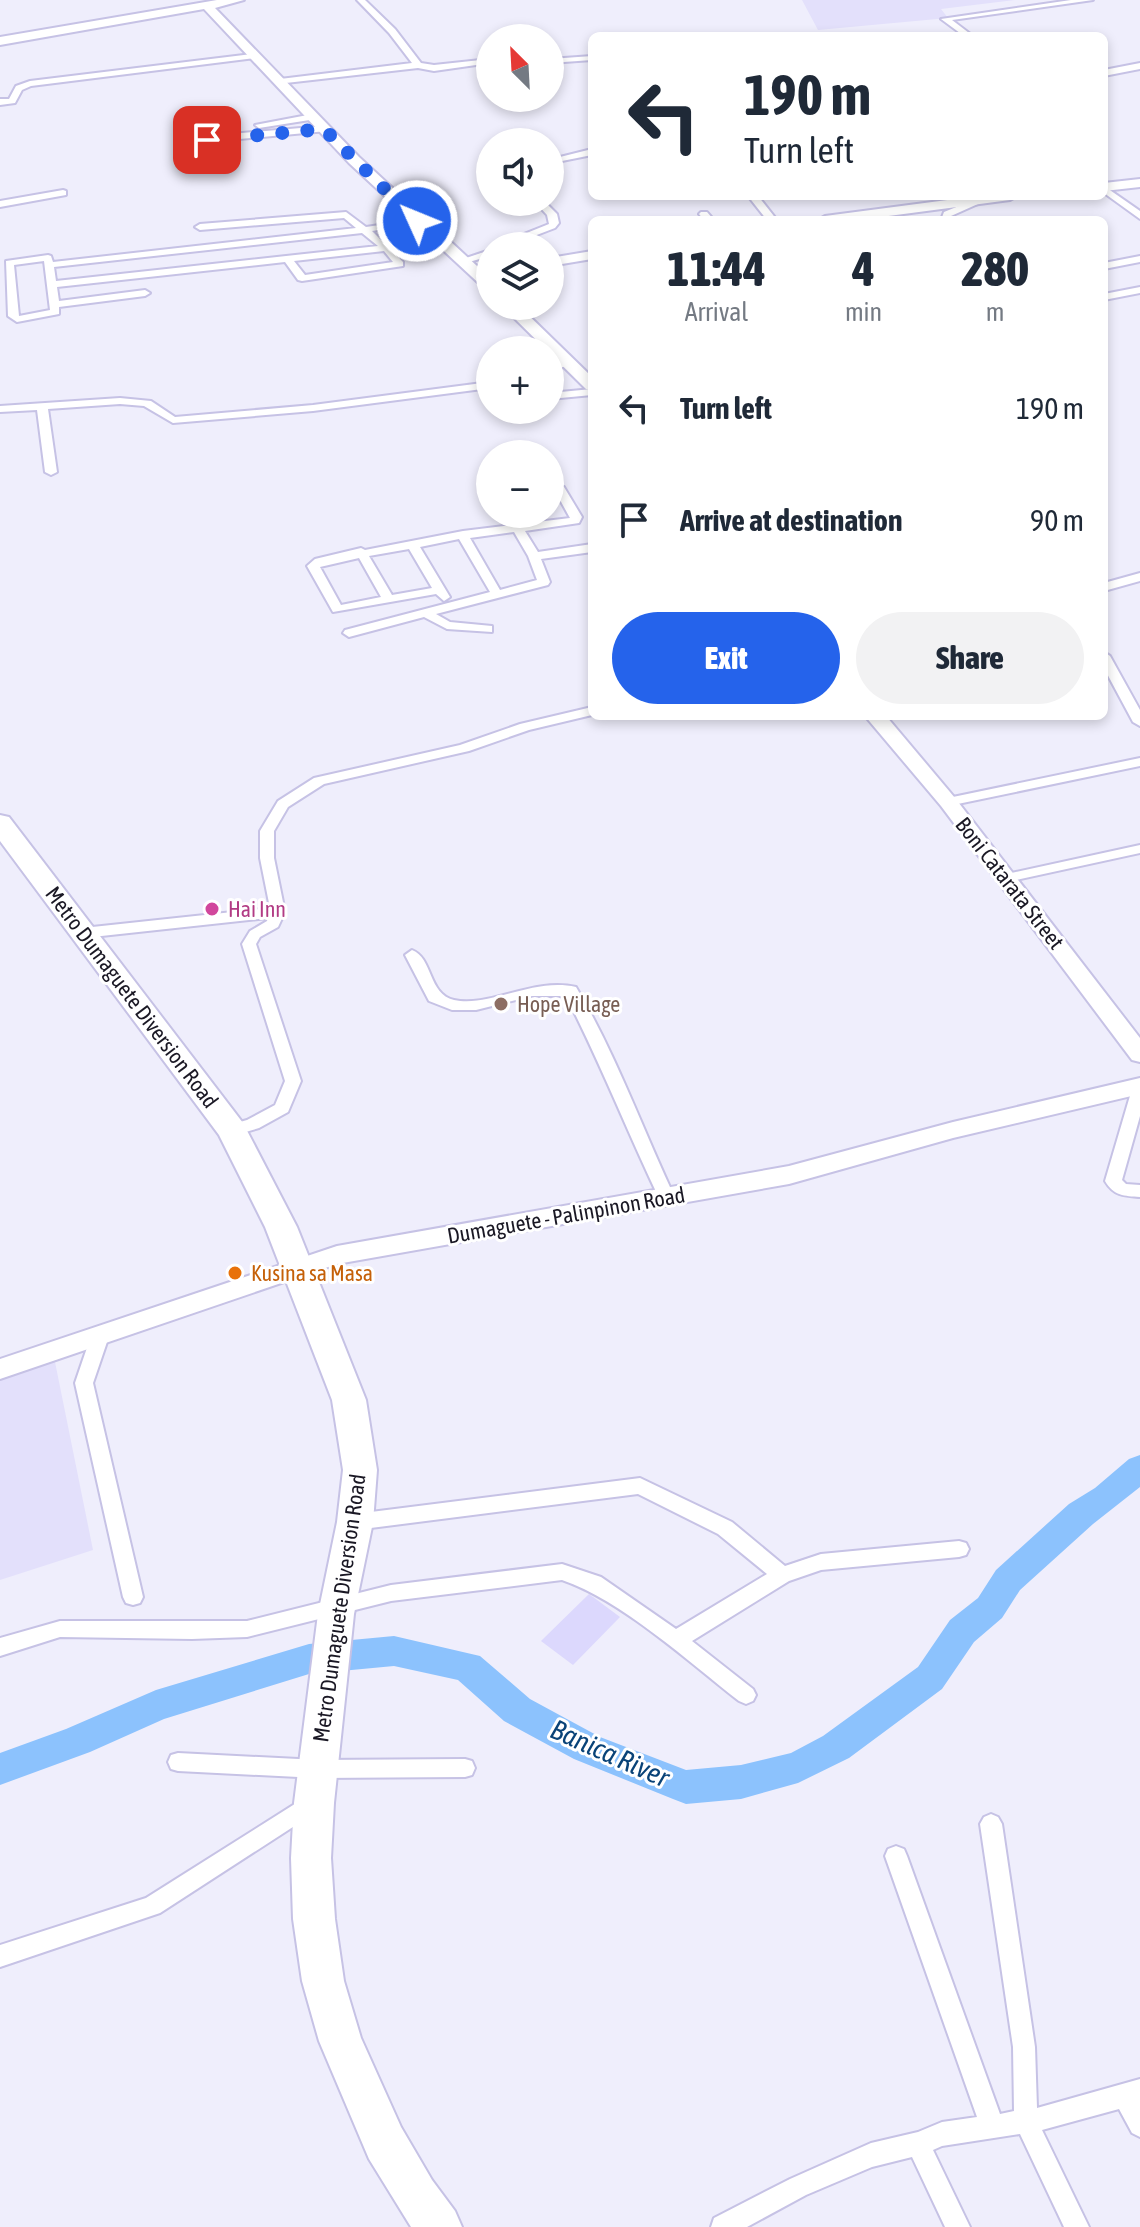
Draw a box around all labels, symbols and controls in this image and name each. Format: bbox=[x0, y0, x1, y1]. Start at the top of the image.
north arrow bbox=[476, 24, 564, 112]
map controls bbox=[476, 24, 564, 528]
text: 190 m bbox=[744, 63, 871, 127]
icon: left bbox=[612, 64, 716, 168]
pin bbox=[173, 106, 241, 174]
icon: arrive bbox=[185, 118, 229, 162]
button: sound bbox=[476, 128, 564, 216]
text: Turn left bbox=[744, 129, 854, 171]
position arrow bbox=[375, 179, 459, 263]
button: layers bbox=[476, 232, 564, 320]
text: 11:44 bbox=[667, 241, 766, 296]
text: 4 bbox=[852, 241, 875, 296]
text: 280 bbox=[961, 241, 1029, 296]
text: Arrival bbox=[685, 297, 748, 327]
text: min bbox=[845, 297, 882, 327]
text: m bbox=[986, 297, 1004, 327]
button: + bbox=[476, 336, 564, 424]
icon: left bbox=[612, 386, 656, 430]
text: Turn left bbox=[680, 391, 772, 425]
text: 190 m bbox=[1016, 391, 1084, 425]
button: − bbox=[476, 440, 564, 528]
icon: arrive bbox=[612, 498, 656, 542]
text: Arrive at destination bbox=[680, 503, 902, 537]
text: 90 m bbox=[1030, 503, 1084, 537]
button: Exit bbox=[612, 612, 840, 704]
button: Share bbox=[856, 612, 1084, 704]
street label: Boni Catarata Street bbox=[950, 812, 1070, 954]
street label: Metro Dumaguete Diversion Road bbox=[40, 881, 224, 1113]
place label: Hai Inn bbox=[228, 896, 286, 922]
marker: Hai Inn bbox=[203, 900, 221, 918]
place label: Hope Village bbox=[517, 991, 620, 1017]
marker: Hope Village bbox=[492, 995, 510, 1013]
street label: Dumaguete - Palinpinon Road bbox=[445, 1181, 687, 1249]
place label: Kusina sa Masa bbox=[251, 1260, 373, 1286]
marker: Kusina sa Masa bbox=[226, 1264, 244, 1282]
street label: Metro Dumaguete Diversion Road bbox=[307, 1472, 371, 1744]
water label: Banica River bbox=[546, 1713, 676, 1794]

